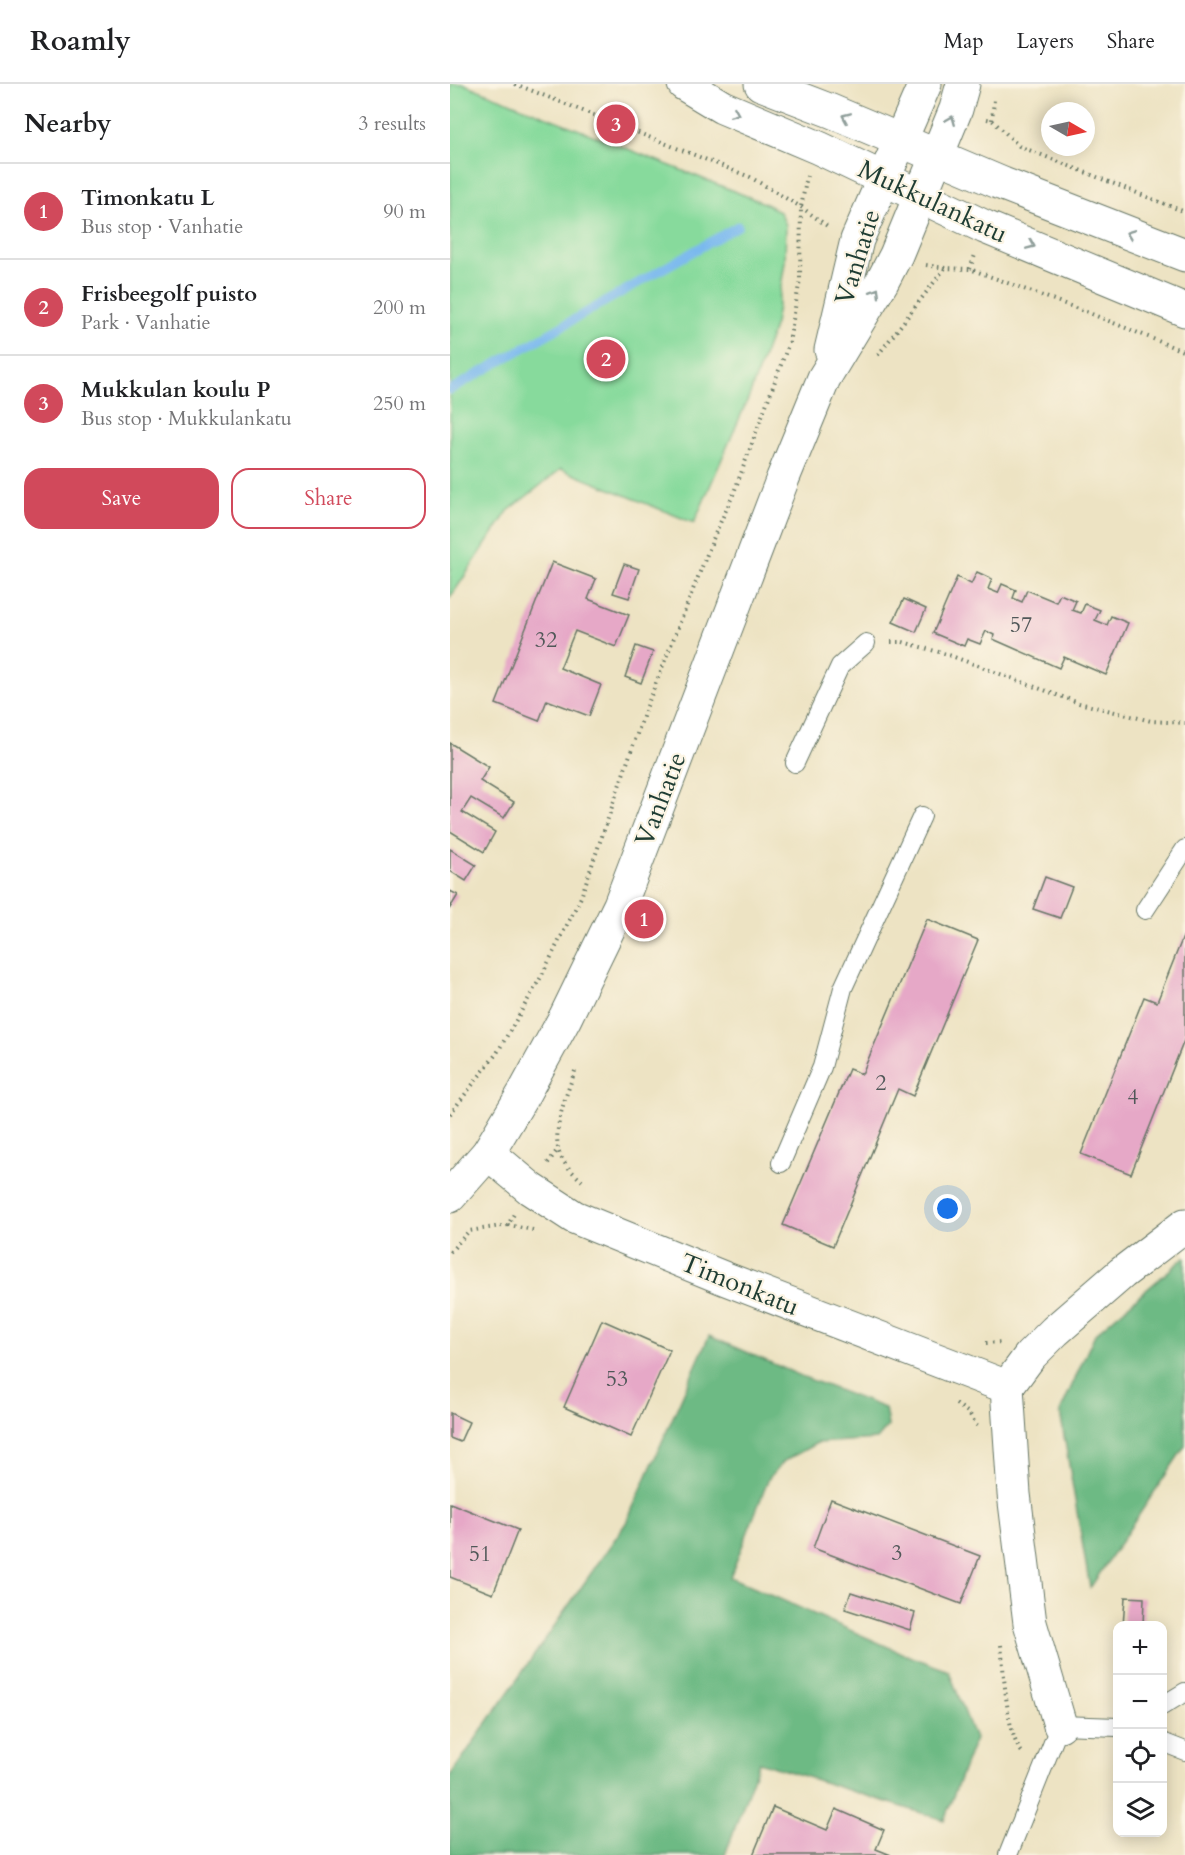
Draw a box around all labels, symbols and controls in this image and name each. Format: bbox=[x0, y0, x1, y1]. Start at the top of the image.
text: Roamly bbox=[30, 22, 131, 60]
text: Map bbox=[944, 27, 984, 56]
text: Layers bbox=[1017, 27, 1074, 56]
text: Share bbox=[1107, 27, 1155, 56]
pin: 3 bbox=[596, 102, 636, 147]
north arrow bbox=[1041, 102, 1095, 156]
one-way arrow bbox=[729, 105, 740, 117]
text: Nearby bbox=[24, 106, 112, 141]
text: 3 results bbox=[358, 110, 426, 137]
one-way arrow bbox=[841, 113, 852, 125]
one-way arrow bbox=[944, 116, 956, 127]
street label: Mukkulankatu bbox=[852, 152, 1013, 251]
text: Timonkatu L bbox=[81, 183, 214, 213]
text: 1 bbox=[38, 198, 49, 225]
text: 90 m bbox=[383, 198, 426, 225]
street label: Vanhatie bbox=[826, 205, 889, 309]
text: Bus stop · Vanhatie bbox=[81, 213, 243, 240]
one-way arrow bbox=[1126, 228, 1136, 241]
one-way arrow bbox=[1024, 238, 1035, 250]
text: Frisbeegolf puisto bbox=[81, 279, 257, 309]
one-way arrow bbox=[869, 288, 881, 298]
text: 2 bbox=[38, 294, 49, 321]
text: 200 m bbox=[373, 294, 426, 321]
text: Park · Vanhatie bbox=[81, 309, 211, 336]
pin: 2 bbox=[586, 336, 626, 382]
text: Mukkulan koulu P bbox=[81, 375, 270, 405]
text: 3 bbox=[38, 390, 49, 417]
text: 250 m bbox=[373, 390, 426, 417]
text: Bus stop · Mukkulankatu bbox=[81, 405, 292, 432]
button: Save bbox=[24, 468, 219, 529]
button: Share bbox=[231, 468, 426, 529]
house number: 57 bbox=[1010, 610, 1032, 640]
house number: 32 bbox=[535, 625, 557, 655]
street label: Vanhatie bbox=[627, 747, 694, 851]
pin: 1 bbox=[624, 896, 664, 942]
house number: 2 bbox=[875, 1068, 887, 1098]
house number: 4 bbox=[1127, 1082, 1139, 1112]
your location bbox=[933, 1194, 962, 1223]
street label: Timonkatu bbox=[675, 1245, 804, 1324]
house number: 53 bbox=[606, 1364, 628, 1394]
house number: 3 bbox=[891, 1538, 903, 1568]
house number: 51 bbox=[469, 1539, 491, 1569]
map controls bbox=[1113, 1621, 1167, 1837]
button: + bbox=[1113, 1621, 1167, 1675]
button: − bbox=[1113, 1675, 1167, 1729]
button: locate bbox=[1113, 1729, 1167, 1783]
button: layers bbox=[1113, 1783, 1167, 1837]

